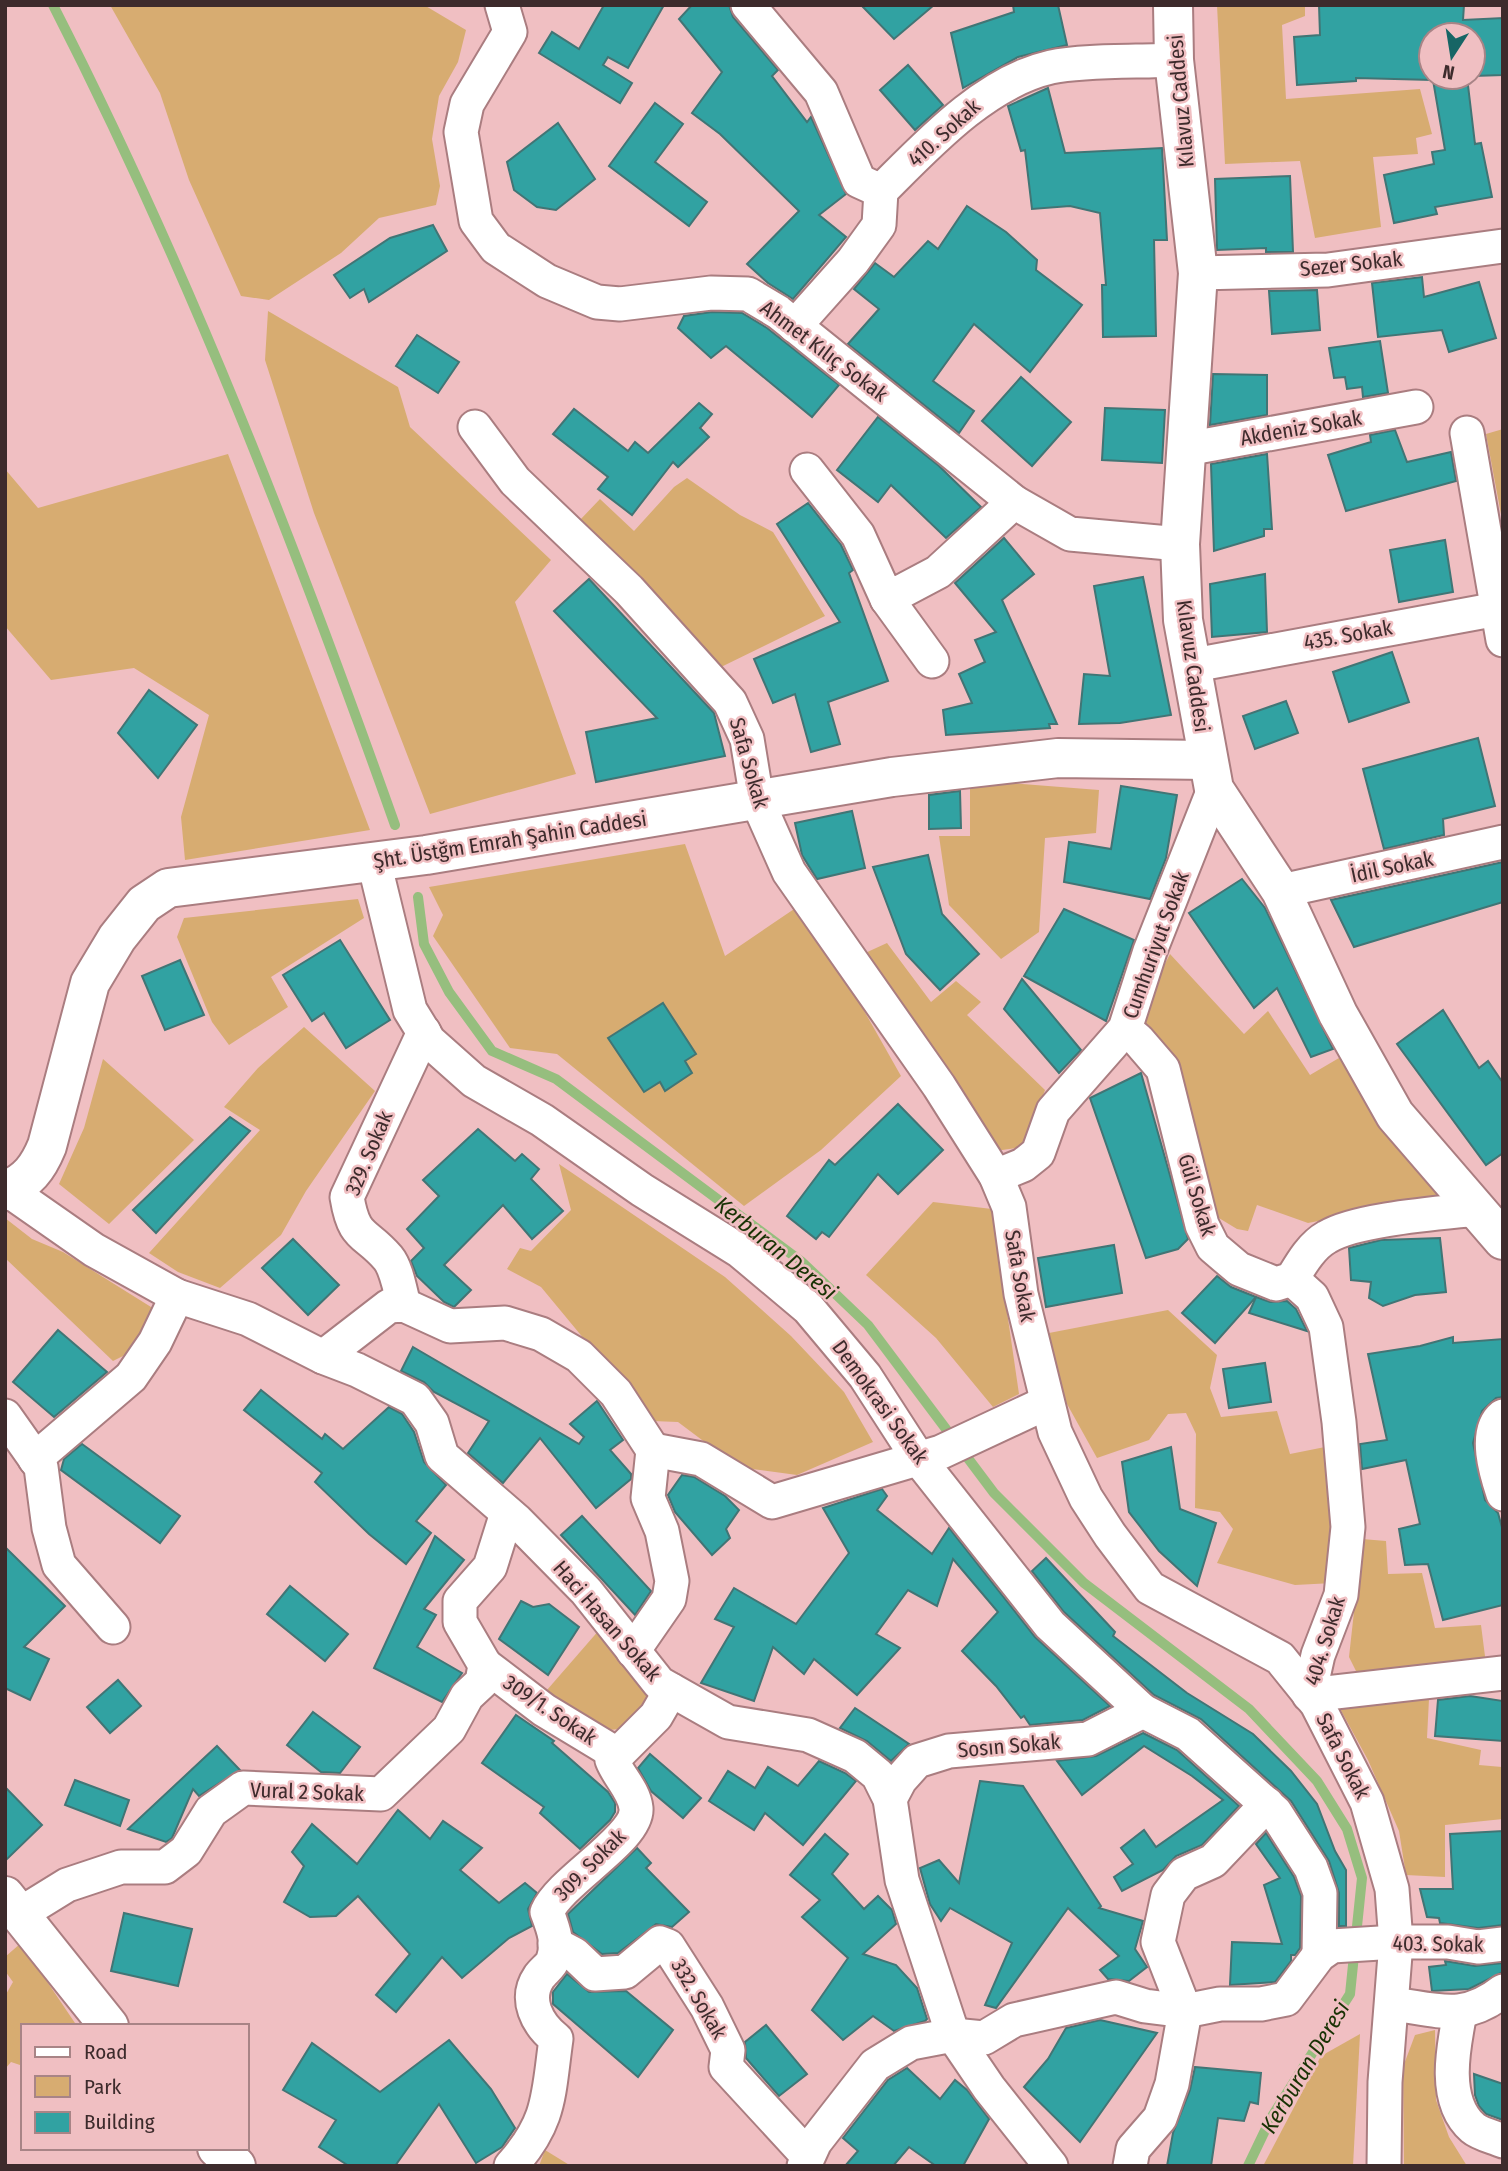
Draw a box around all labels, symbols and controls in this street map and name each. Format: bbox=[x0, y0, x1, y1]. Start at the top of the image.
north arrow bbox=[1417, 21, 1487, 91]
street label: Kılavuz Caddesi bbox=[1162, 33, 1200, 169]
text: N bbox=[1441, 60, 1457, 85]
street label: 410. Sokak bbox=[902, 94, 986, 172]
street label: Sezer Sokak bbox=[1299, 246, 1404, 282]
street label: Ahmet Kılıç Sokak bbox=[755, 295, 893, 407]
street label: Akdeniz Sokak bbox=[1238, 404, 1364, 451]
street label: Kılavuz Caddesi bbox=[1171, 598, 1215, 734]
street label: 435. Sokak bbox=[1302, 614, 1394, 656]
street label: Safa Sokak bbox=[724, 715, 774, 811]
street label: Şht. Üstğm Emrah Şahin Caddesi bbox=[372, 806, 648, 874]
street label: İdil Sokak bbox=[1348, 846, 1436, 888]
street label: Cumhuriyut Sokak bbox=[1117, 867, 1195, 1022]
street label: 329. Sokak bbox=[340, 1107, 398, 1199]
street label: Gül Sokak bbox=[1172, 1151, 1222, 1239]
water label: Kerburan Deresi bbox=[709, 1190, 843, 1306]
street label: Safa Sokak bbox=[999, 1228, 1041, 1324]
street label: Demokrasi Sokak bbox=[826, 1335, 934, 1469]
street label: Haci Hasan Sokak bbox=[548, 1555, 667, 1687]
street label: 404. Sokak bbox=[1299, 1593, 1351, 1689]
street label: 309/1. Sokak bbox=[498, 1669, 602, 1751]
street label: Safa Sokak bbox=[1310, 1709, 1376, 1803]
street label: Sosın Sokak bbox=[957, 1729, 1062, 1763]
street label: Vural 2 Sokak bbox=[250, 1777, 364, 1807]
street label: 309. Sokak bbox=[549, 1824, 631, 1906]
street label: 403. Sokak bbox=[1392, 1930, 1484, 1958]
street label: 332. Sokak bbox=[666, 1954, 732, 2044]
water label: Kerburan Deresi bbox=[1255, 1996, 1356, 2138]
legend bbox=[21, 2024, 248, 2150]
text: Road bbox=[84, 2039, 128, 2065]
text: Park bbox=[84, 2074, 122, 2100]
text: Building bbox=[84, 2109, 155, 2135]

